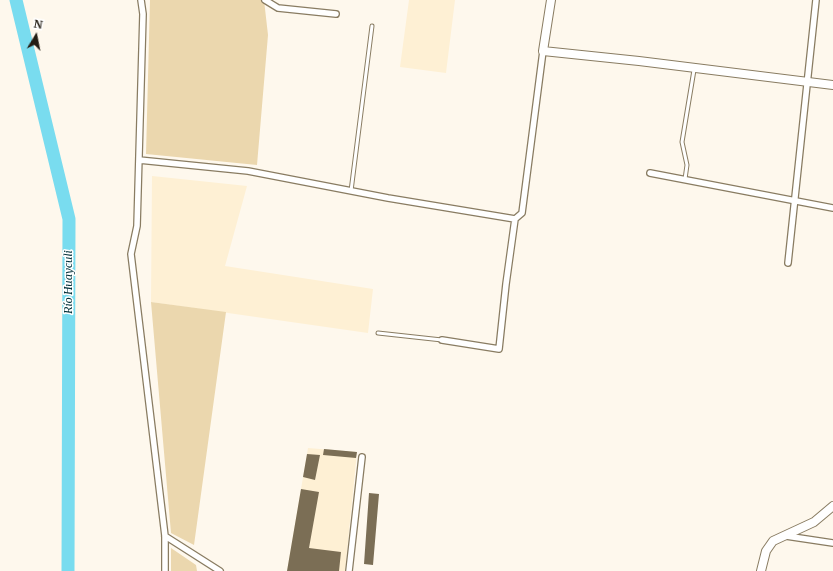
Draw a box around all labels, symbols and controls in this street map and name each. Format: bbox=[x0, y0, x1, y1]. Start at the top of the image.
north arrow bbox=[16, 16, 56, 56]
text: N bbox=[33, 17, 44, 32]
water label: Río Huayculi bbox=[62, 250, 76, 314]

